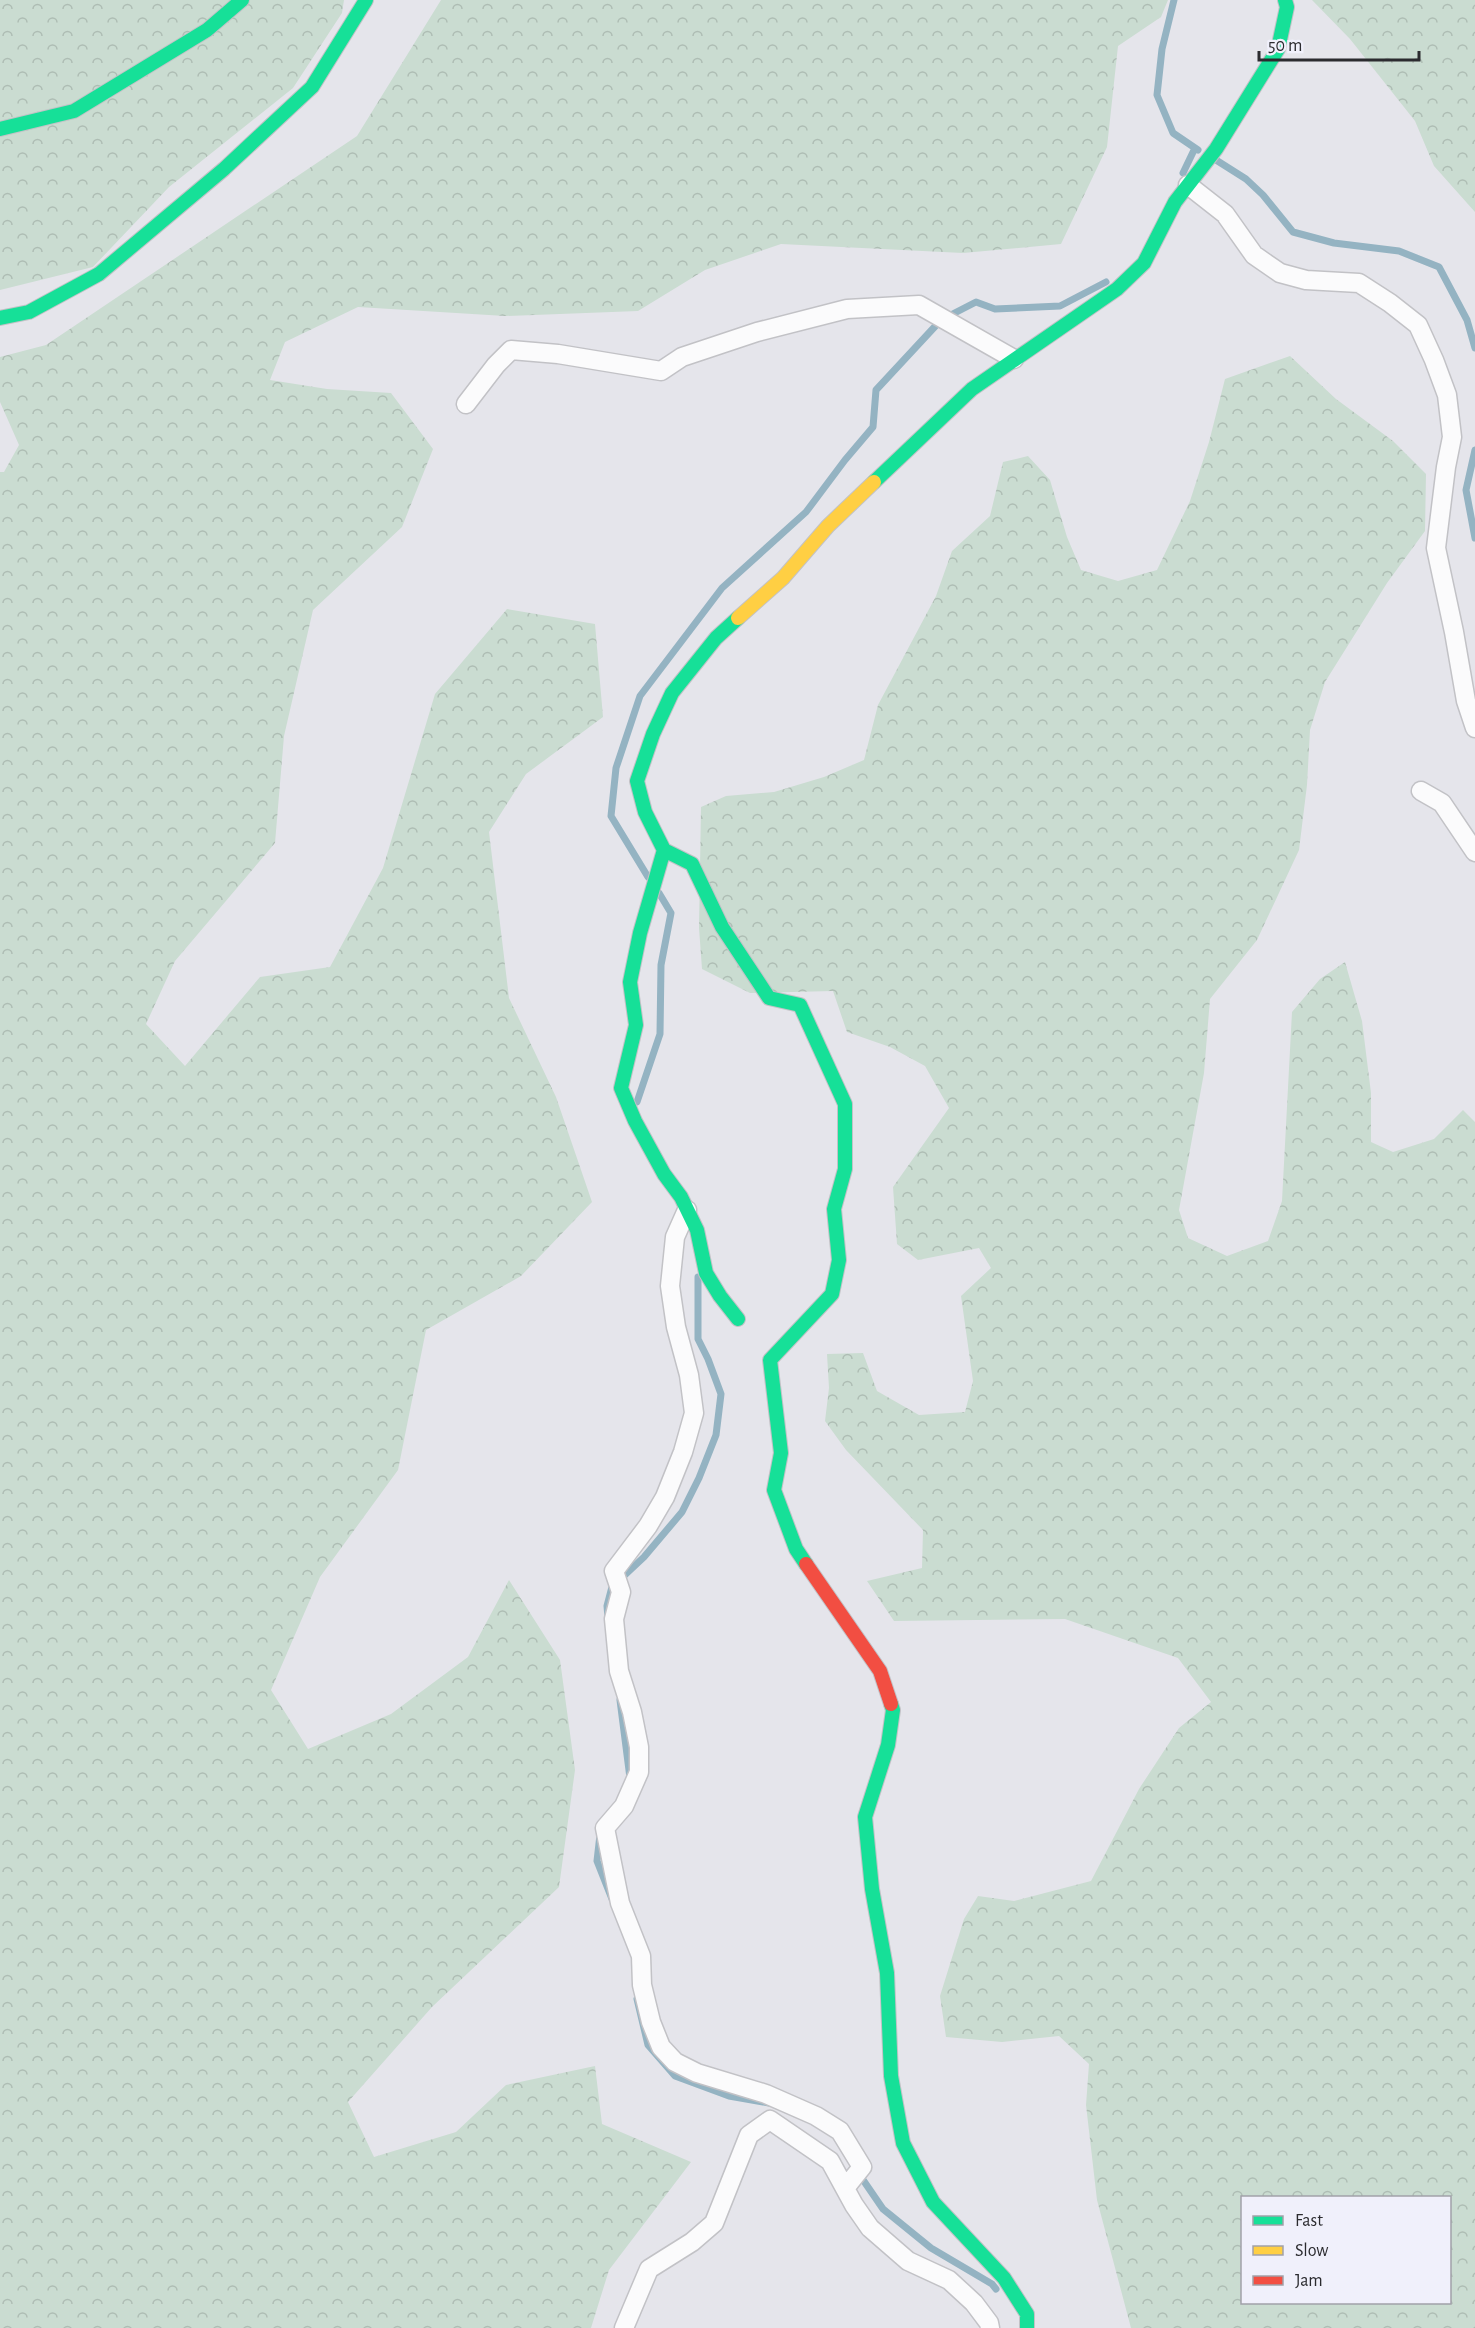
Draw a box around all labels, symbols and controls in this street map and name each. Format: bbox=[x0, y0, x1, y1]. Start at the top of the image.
scale bar bbox=[1259, 24, 1420, 62]
text: 50 m bbox=[1268, 37, 1302, 55]
legend bbox=[1241, 2196, 1451, 2304]
text: Fast bbox=[1295, 2212, 1323, 2230]
text: Slow bbox=[1295, 2242, 1328, 2260]
text: Jam bbox=[1295, 2272, 1323, 2290]

